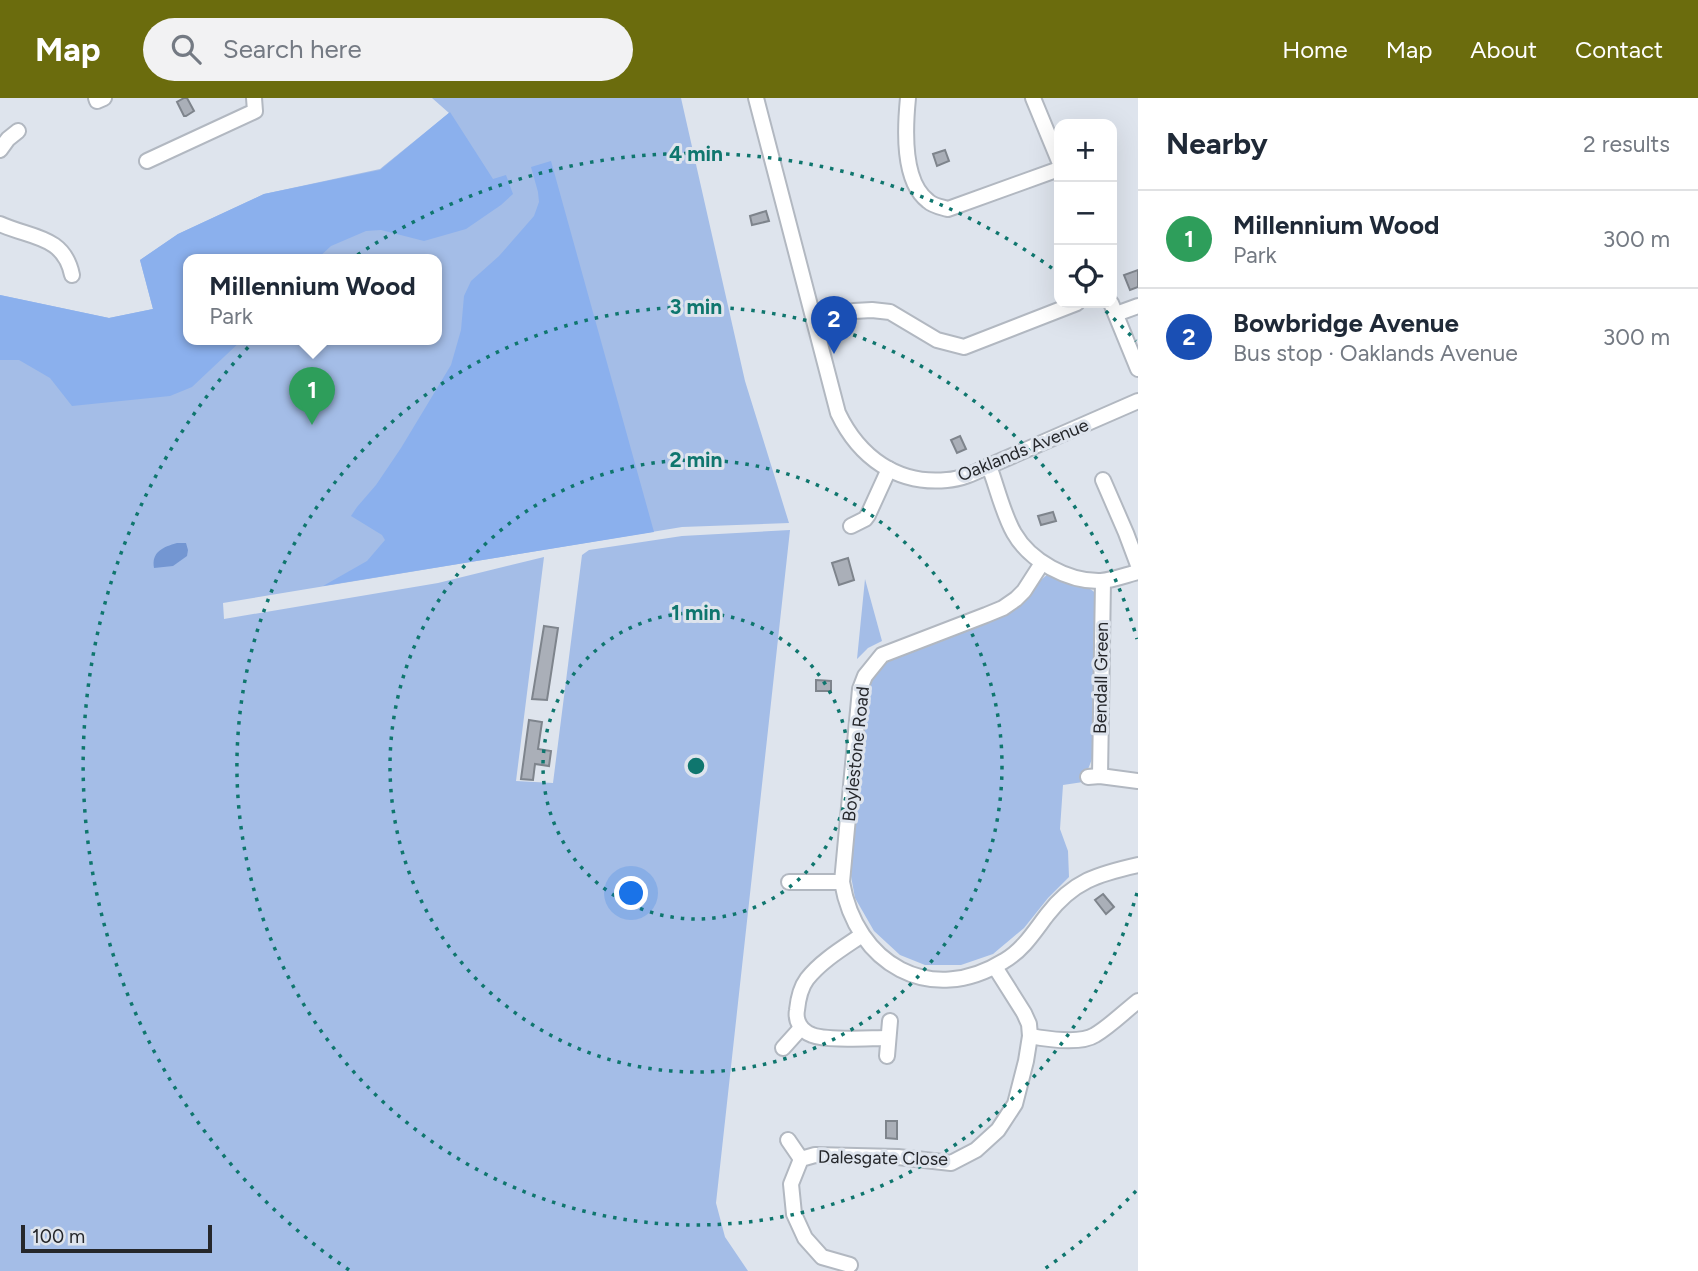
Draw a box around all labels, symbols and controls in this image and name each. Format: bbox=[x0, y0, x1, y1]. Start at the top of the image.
search box bbox=[143, 18, 633, 81]
text: Map bbox=[35, 30, 101, 69]
icon: search bbox=[167, 30, 205, 68]
text: Search here bbox=[223, 33, 362, 65]
text: Home bbox=[1282, 35, 1348, 64]
text: Map bbox=[1386, 35, 1432, 64]
text: About bbox=[1470, 35, 1537, 64]
text: Contact bbox=[1575, 35, 1663, 64]
map controls bbox=[1054, 119, 1117, 308]
button: + bbox=[1054, 119, 1117, 182]
text: Nearby bbox=[1166, 125, 1268, 162]
text: 2 results bbox=[1583, 130, 1670, 158]
text: 4 min bbox=[669, 141, 723, 166]
button: − bbox=[1054, 182, 1117, 245]
text: Millennium Wood bbox=[1233, 209, 1439, 241]
text: 1 bbox=[1184, 225, 1194, 253]
text: 300 m bbox=[1603, 225, 1670, 253]
text: Park bbox=[1233, 241, 1277, 269]
button: locate bbox=[1054, 245, 1117, 308]
popup bbox=[183, 254, 442, 345]
text: Millennium Wood bbox=[209, 270, 416, 302]
text: 3 min bbox=[670, 294, 722, 319]
pin: 2 bbox=[811, 296, 857, 354]
text: Park bbox=[209, 302, 253, 330]
text: Bowbridge Avenue bbox=[1233, 307, 1459, 339]
text: 2 bbox=[1182, 323, 1196, 351]
text: 300 m bbox=[1603, 323, 1670, 351]
text: Bus stop · Oaklands Avenue bbox=[1233, 339, 1518, 367]
pin: 1 bbox=[289, 367, 335, 425]
street label: Oaklands Avenue bbox=[954, 414, 1092, 486]
text: 2 min bbox=[670, 447, 722, 472]
text: 1 min bbox=[671, 600, 721, 625]
street label: Bendall Green bbox=[1089, 622, 1113, 734]
street label: Boylestone Road bbox=[838, 685, 874, 823]
centre of rings bbox=[684, 754, 708, 778]
your location bbox=[614, 876, 648, 910]
street label: Dalesgate Close bbox=[818, 1146, 948, 1170]
scale bar bbox=[21, 1222, 212, 1254]
text: 100 m bbox=[32, 1225, 85, 1248]

